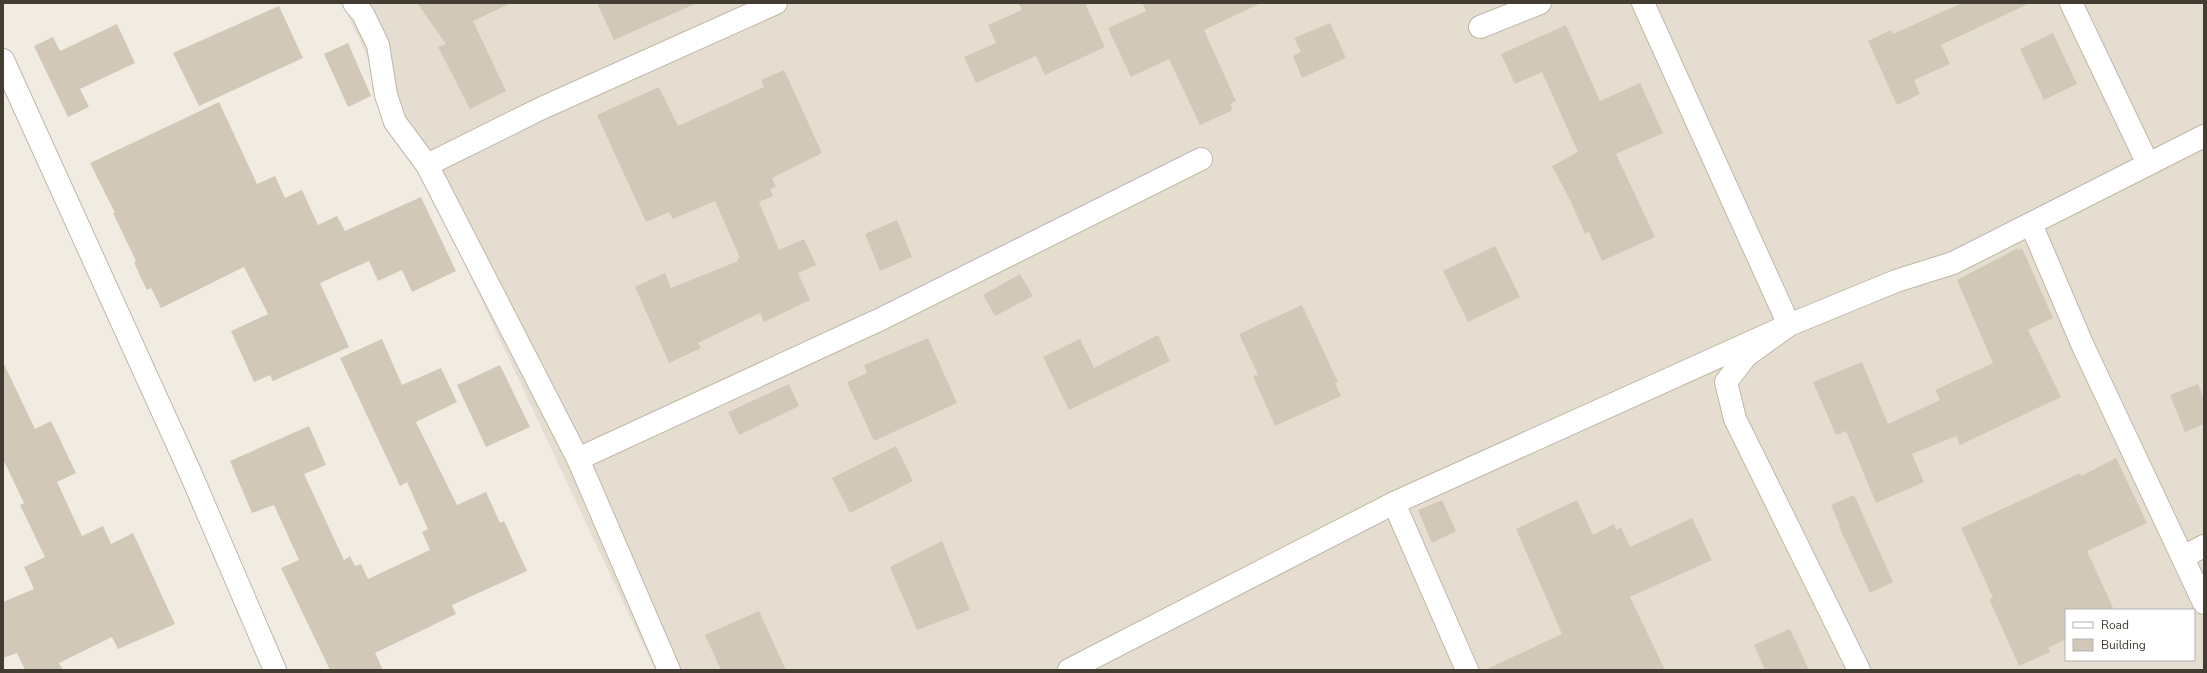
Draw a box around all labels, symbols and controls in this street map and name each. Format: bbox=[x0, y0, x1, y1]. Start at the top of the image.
legend bbox=[2065, 609, 2195, 661]
text: Road bbox=[2101, 617, 2129, 633]
text: Building bbox=[2101, 637, 2146, 653]

